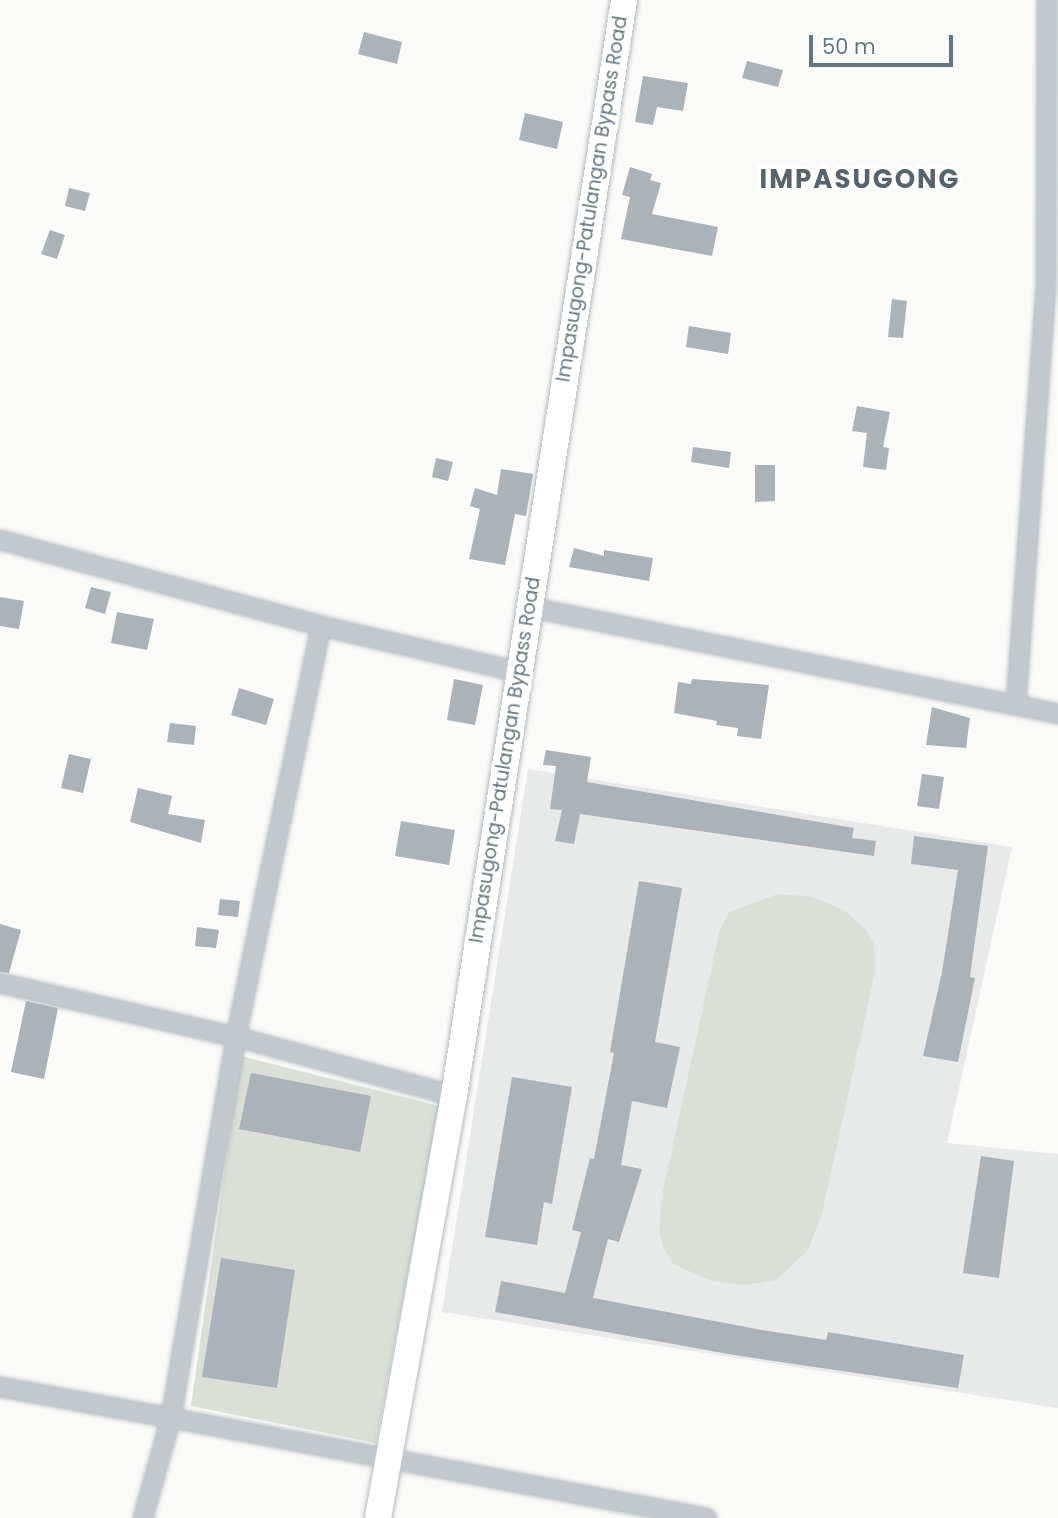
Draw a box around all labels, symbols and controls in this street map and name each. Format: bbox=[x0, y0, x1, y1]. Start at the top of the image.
street label: Impasugong-Patulangan Bypass Road bbox=[552, 14, 632, 384]
scale bar bbox=[813, 21, 956, 65]
text: 50 m bbox=[822, 32, 876, 61]
district label: IMPASUGONG bbox=[761, 164, 959, 196]
street label: Impasugong-Patulangan Bypass Road bbox=[465, 575, 545, 945]

